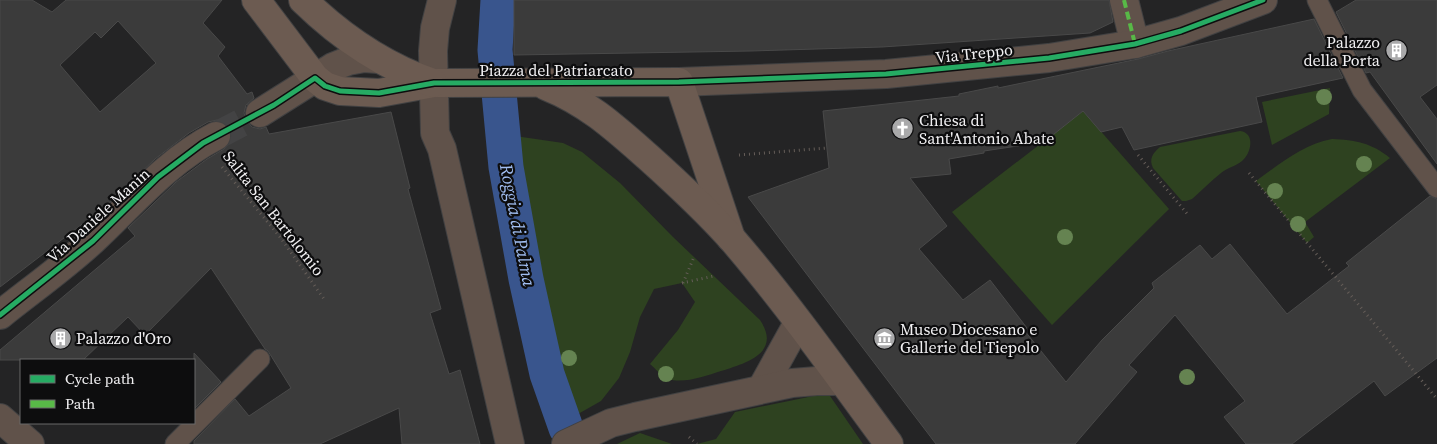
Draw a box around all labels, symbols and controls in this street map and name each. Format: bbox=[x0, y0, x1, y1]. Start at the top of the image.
place label: Palazzo della Porta bbox=[1303, 31, 1381, 71]
street label: Via Treppo bbox=[934, 38, 1014, 68]
building icon: Palazzo della Porta bbox=[1384, 39, 1408, 63]
street label: Piazza del Patriarcato bbox=[479, 59, 633, 81]
place label: Chiesa di Sant'Antonio Abate bbox=[919, 109, 1054, 149]
church icon: Chiesa di Sant'Antonio Abate bbox=[891, 117, 915, 141]
street label: Salita San Bartolomio bbox=[218, 146, 330, 280]
water label: Roggia di Palma bbox=[494, 161, 542, 289]
street label: Via Daniele Manin bbox=[42, 163, 155, 267]
place label: Museo Diocesano e Gallerie del Tiepolo bbox=[900, 318, 1040, 358]
building icon: Palazzo d'Oro bbox=[48, 326, 72, 350]
museum icon: Museo Diocesano e Gallerie del Tiepolo bbox=[872, 326, 896, 350]
place label: Palazzo d'Oro bbox=[76, 327, 172, 349]
legend bbox=[20, 359, 195, 424]
text: Cycle path bbox=[65, 368, 135, 389]
text: Path bbox=[65, 393, 95, 414]

